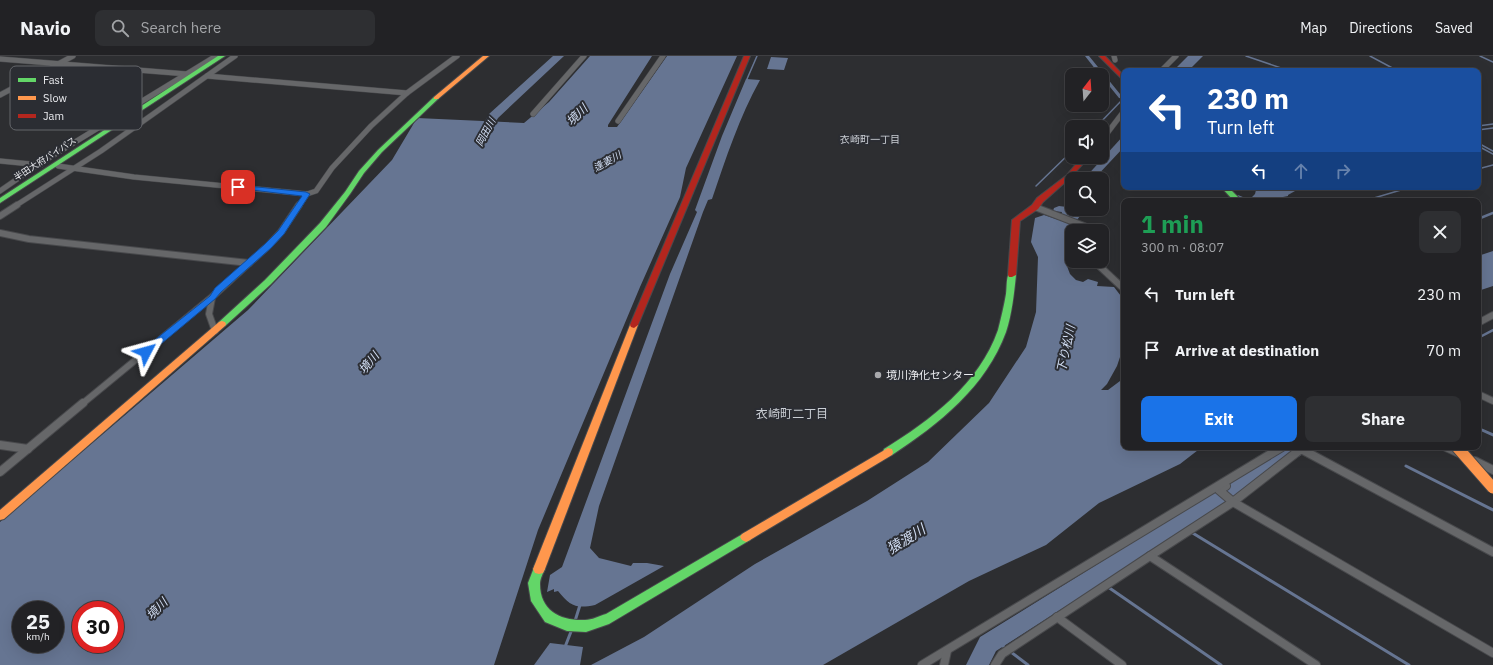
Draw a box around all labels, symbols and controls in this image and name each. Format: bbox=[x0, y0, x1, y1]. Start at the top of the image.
search box bbox=[95, 10, 375, 46]
text: Navio bbox=[20, 16, 71, 40]
icon: search bbox=[109, 17, 131, 39]
text: Search here bbox=[141, 18, 221, 37]
text: Map bbox=[1300, 19, 1327, 37]
text: Directions bbox=[1349, 19, 1413, 37]
text: Saved bbox=[1435, 19, 1473, 37]
legend bbox=[10, 66, 142, 130]
north arrow bbox=[1065, 68, 1109, 112]
map controls bbox=[1065, 68, 1109, 268]
text: Fast bbox=[43, 73, 64, 87]
text: 230 m bbox=[1207, 80, 1289, 117]
icon: left bbox=[1141, 84, 1193, 136]
text: Slow bbox=[43, 91, 67, 105]
water label: 境川 bbox=[563, 100, 592, 128]
text: Jam bbox=[43, 109, 64, 123]
water label: 岡田川 bbox=[473, 115, 499, 149]
text: Turn left bbox=[1207, 116, 1275, 139]
button: sound bbox=[1065, 120, 1109, 164]
district label: 衣崎町一丁目 bbox=[839, 133, 900, 146]
street label: 半田大府パイパス bbox=[12, 134, 78, 183]
water label: 逢妻川 bbox=[591, 148, 624, 174]
icon: left bbox=[1248, 160, 1270, 182]
icon: ahead bbox=[1290, 160, 1312, 182]
icon: right bbox=[1332, 160, 1354, 182]
pin bbox=[221, 170, 255, 204]
button: search bbox=[1065, 172, 1109, 216]
icon: arrive bbox=[227, 176, 249, 198]
text: 1 min bbox=[1141, 208, 1204, 240]
button: close bbox=[1419, 211, 1461, 253]
button: layers bbox=[1065, 224, 1109, 268]
text: 300 m · 08:07 bbox=[1141, 239, 1224, 256]
icon: left bbox=[1141, 283, 1163, 305]
text: Turn left bbox=[1175, 285, 1235, 304]
text: 230 m bbox=[1417, 285, 1461, 304]
water label: 下り松川 bbox=[1053, 322, 1078, 374]
position arrow bbox=[125, 331, 167, 373]
icon: arrive bbox=[1141, 339, 1163, 361]
text: Arrive at destination bbox=[1175, 341, 1319, 360]
text: 70 m bbox=[1426, 341, 1461, 360]
water label: 境川 bbox=[355, 347, 383, 377]
place label: 境川浄化センター bbox=[886, 368, 974, 382]
marker: 境川浄化センター bbox=[873, 370, 883, 380]
button: Exit bbox=[1141, 396, 1297, 442]
button: Share bbox=[1305, 396, 1461, 442]
district label: 衣崎町二丁目 bbox=[756, 406, 828, 421]
water label: 猿渡川 bbox=[883, 519, 930, 558]
water label: 境川 bbox=[143, 593, 172, 622]
speed limit sign: 30 bbox=[72, 601, 124, 653]
text: 25 bbox=[26, 608, 50, 635]
text: km/h bbox=[26, 630, 50, 643]

